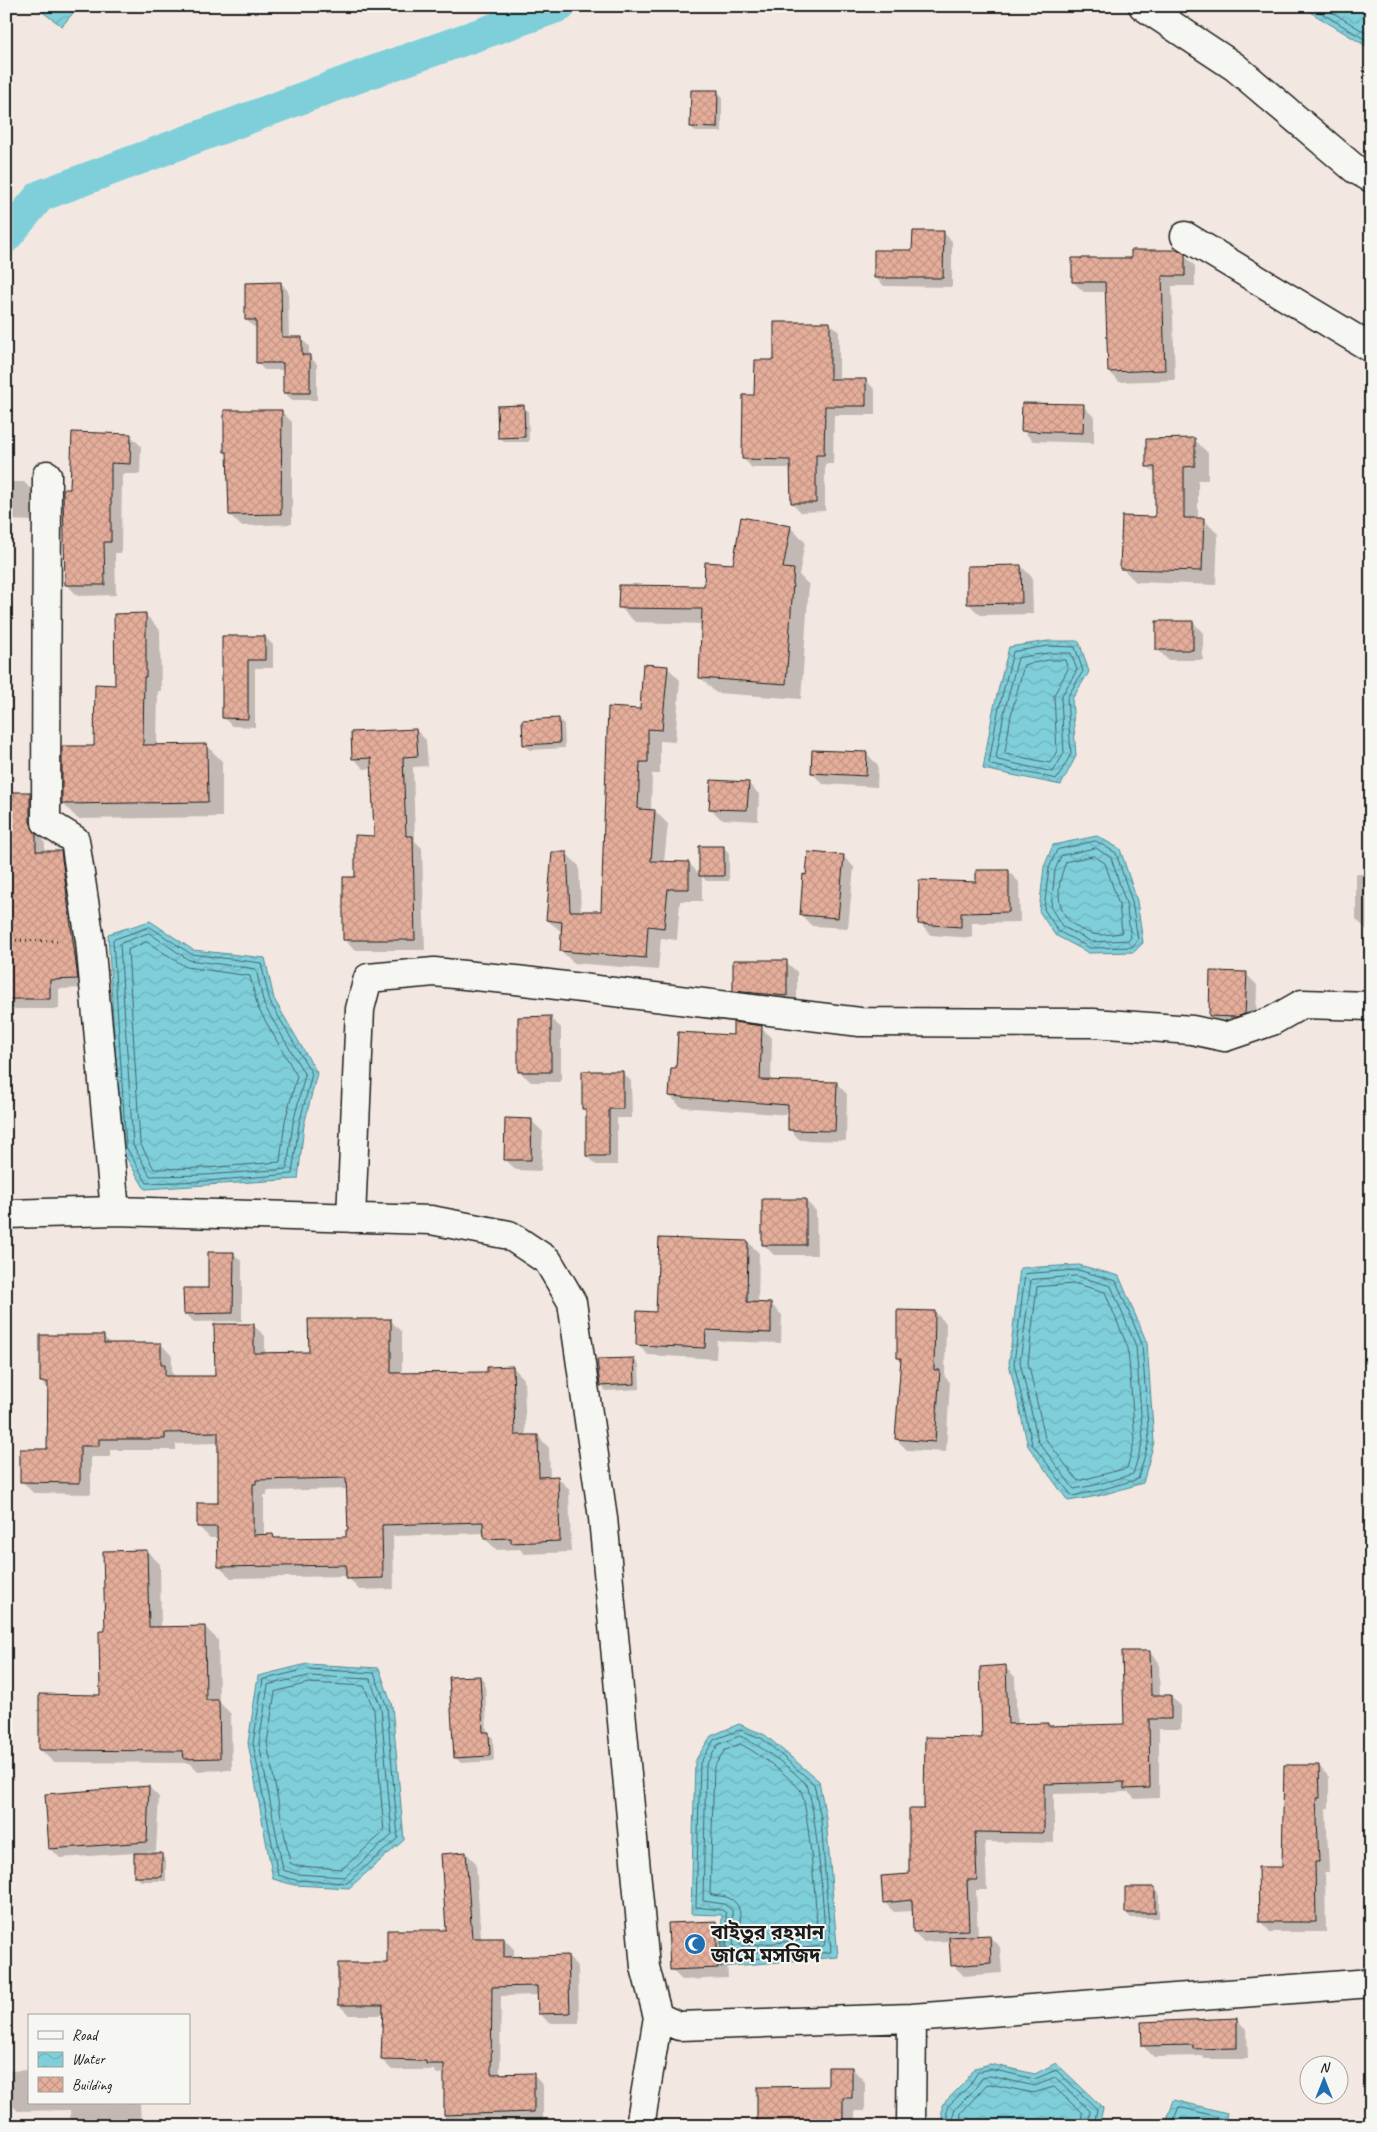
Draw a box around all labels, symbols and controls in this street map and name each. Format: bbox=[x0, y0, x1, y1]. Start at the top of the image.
place label: বাইতুর রহমান জা‌মে মস‌জিদ bbox=[710, 1920, 825, 1968]
mosque icon: বাইতুর রহমান জা‌মে মস‌জিদ bbox=[683, 1932, 707, 1956]
legend bbox=[28, 2014, 190, 2104]
text: Road bbox=[72, 2026, 99, 2045]
text: Water bbox=[72, 2050, 106, 2069]
north arrow bbox=[1300, 2054, 1350, 2104]
text: N bbox=[1320, 2059, 1331, 2076]
text: Building bbox=[72, 2076, 112, 2095]

